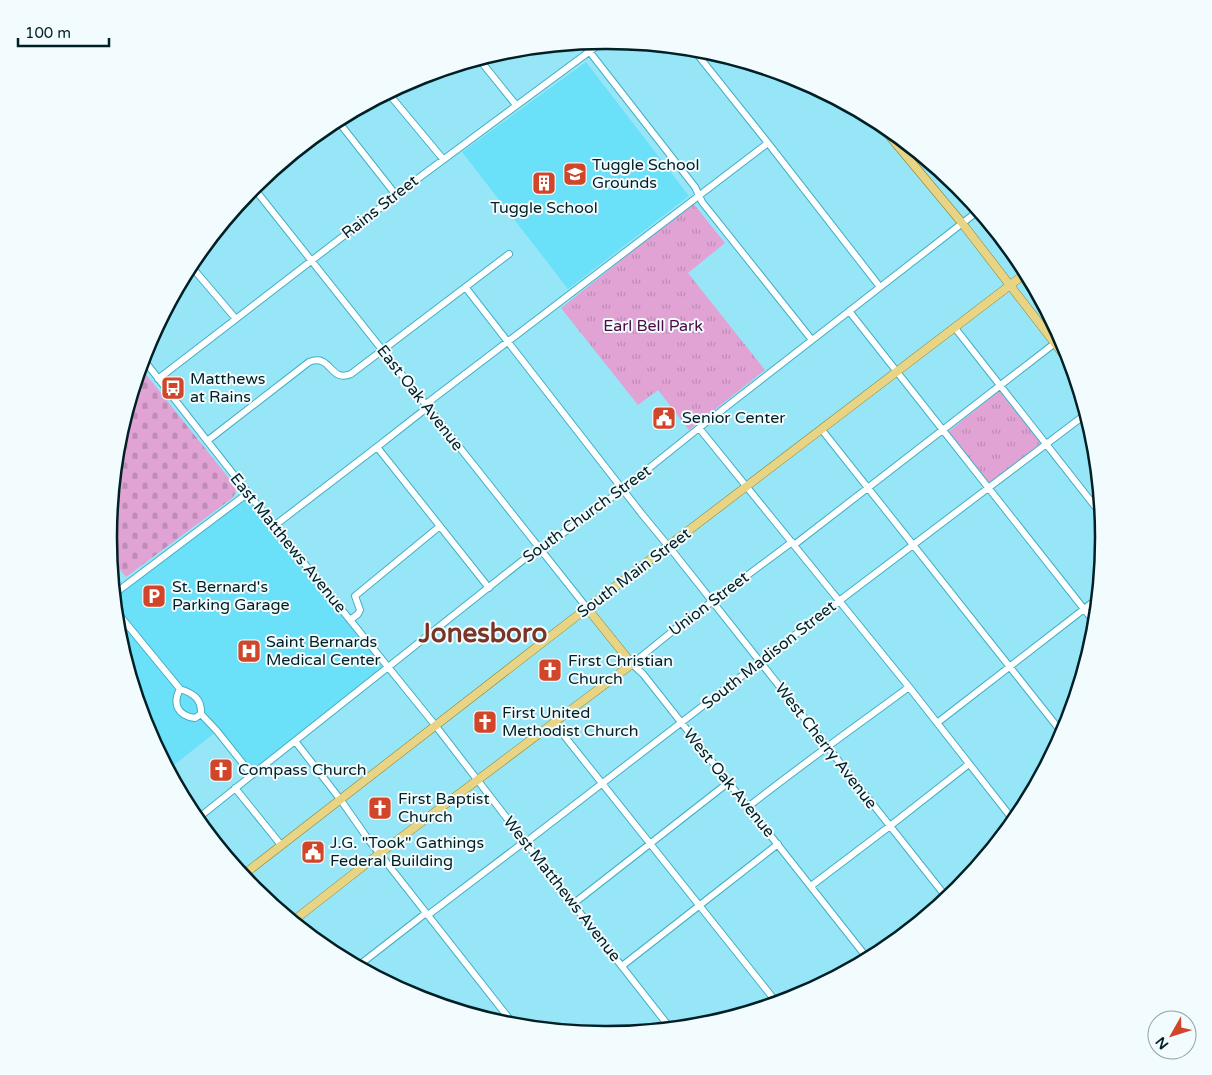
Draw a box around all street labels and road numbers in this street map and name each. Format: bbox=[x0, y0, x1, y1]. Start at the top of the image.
street label: Rains Street bbox=[338, 171, 422, 243]
street label: East Oak Avenue bbox=[372, 341, 468, 455]
street label: South Church Street bbox=[519, 461, 655, 567]
street label: East Matthews Avenue bbox=[225, 469, 351, 617]
street label: South Main Street bbox=[573, 524, 695, 622]
street label: Union Street bbox=[665, 567, 753, 641]
street label: South Madison Street bbox=[698, 596, 840, 714]
street label: West Cherry Avenue bbox=[771, 679, 881, 813]
street label: West Oak Avenue bbox=[679, 724, 779, 842]
street label: West Matthews Avenue bbox=[499, 812, 625, 966]

